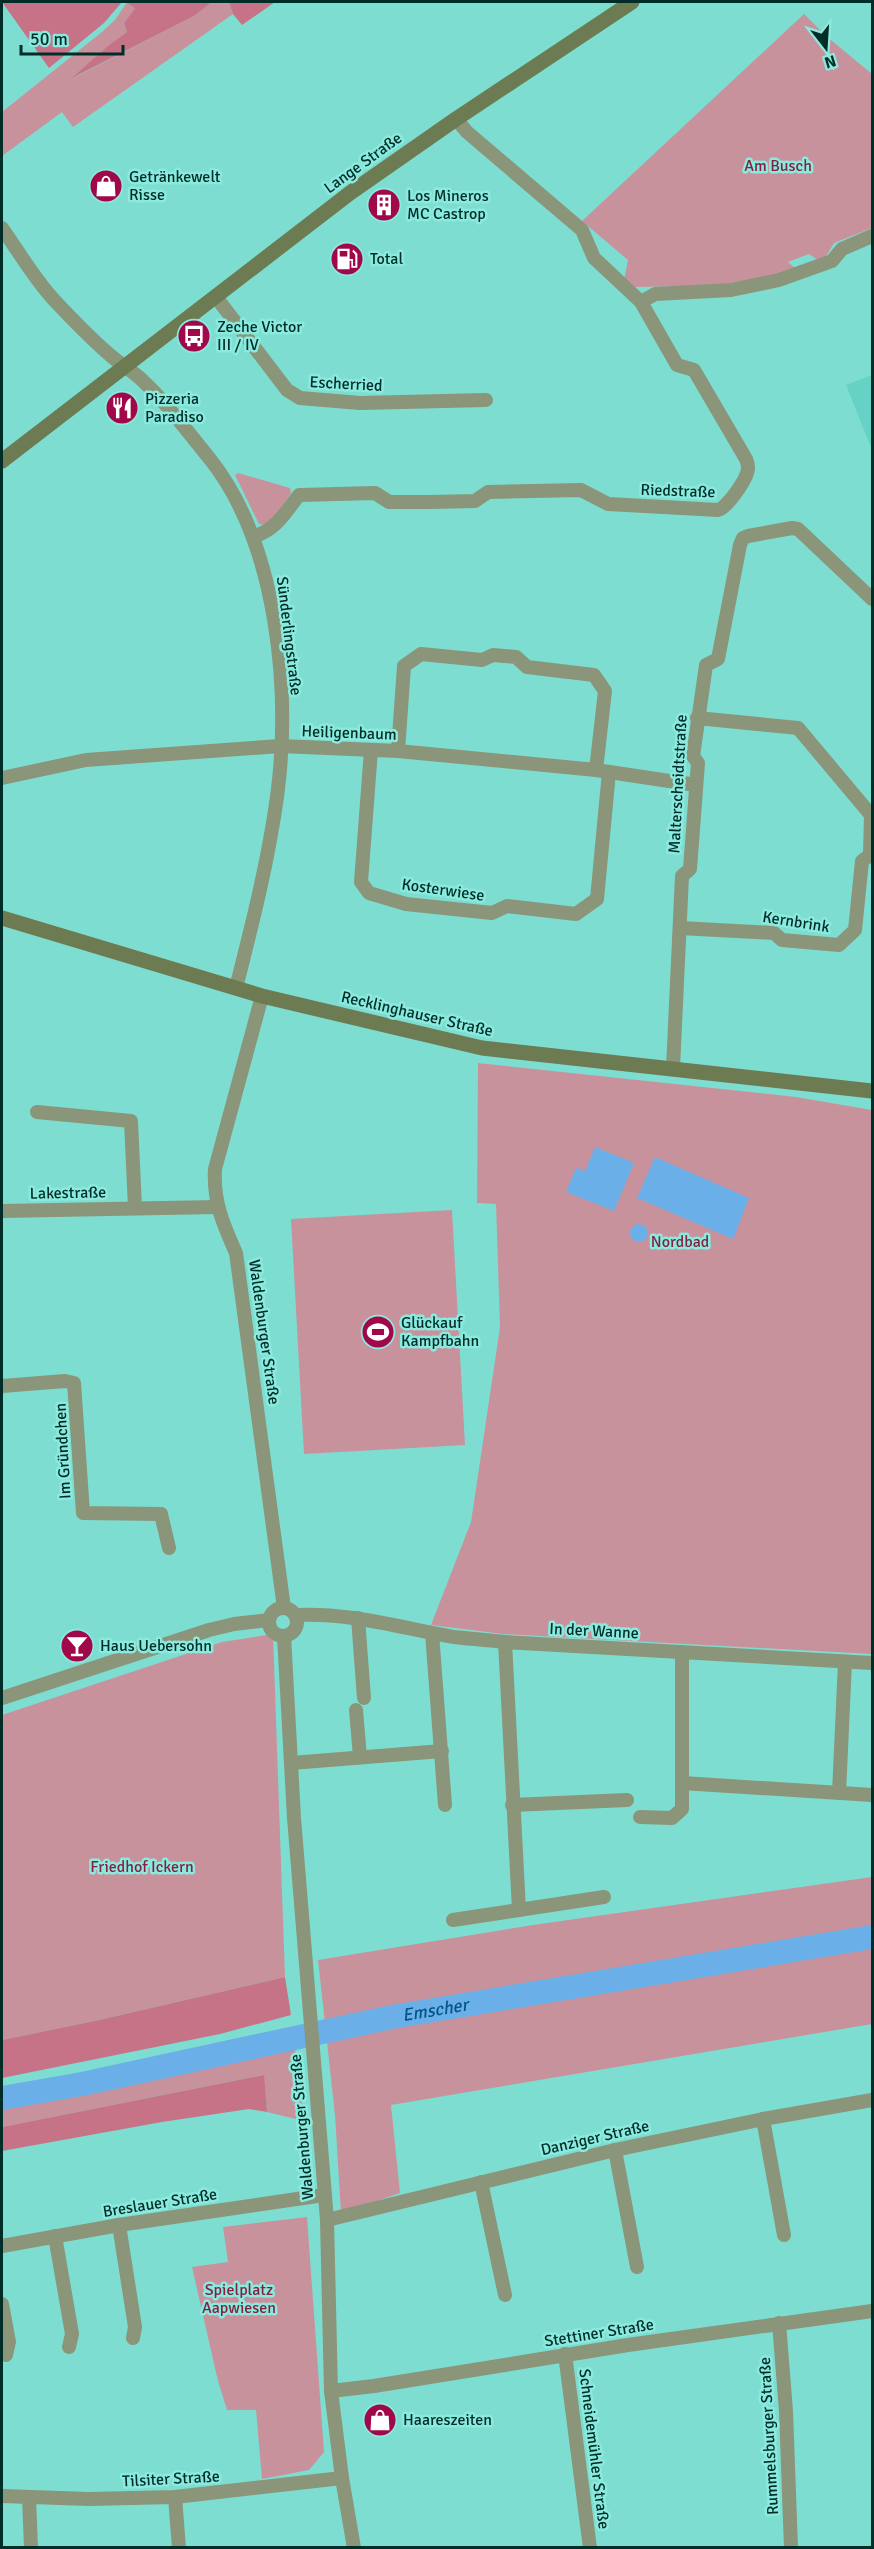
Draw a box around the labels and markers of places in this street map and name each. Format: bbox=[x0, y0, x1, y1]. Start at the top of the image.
place label: Getränkewelt Risse bbox=[129, 167, 221, 205]
shop icon: Getränkewelt Risse bbox=[88, 168, 124, 204]
place label: Los Mineros MC Castrop bbox=[407, 186, 489, 224]
building icon: Los Mineros MC Castrop bbox=[366, 187, 402, 223]
fuel station icon: Total bbox=[329, 241, 365, 277]
place label: Total bbox=[370, 249, 403, 269]
place label: Zeche Victor III / IV bbox=[217, 317, 302, 355]
bus stop icon: Zeche Victor III / IV bbox=[176, 318, 212, 354]
place label: Pizzeria Paradiso bbox=[145, 389, 204, 427]
restaurant icon: Pizzeria Paradiso bbox=[104, 390, 140, 426]
place label: Glückauf Kampfbahn bbox=[401, 1313, 479, 1351]
sports icon: Glückauf Kampfbahn bbox=[360, 1314, 396, 1350]
bar icon: Haus Uebersohn bbox=[59, 1628, 95, 1664]
place label: Haus Uebersohn bbox=[100, 1636, 212, 1656]
shop icon: Haareszeiten bbox=[362, 2402, 398, 2438]
place label: Haareszeiten bbox=[403, 2410, 492, 2430]

